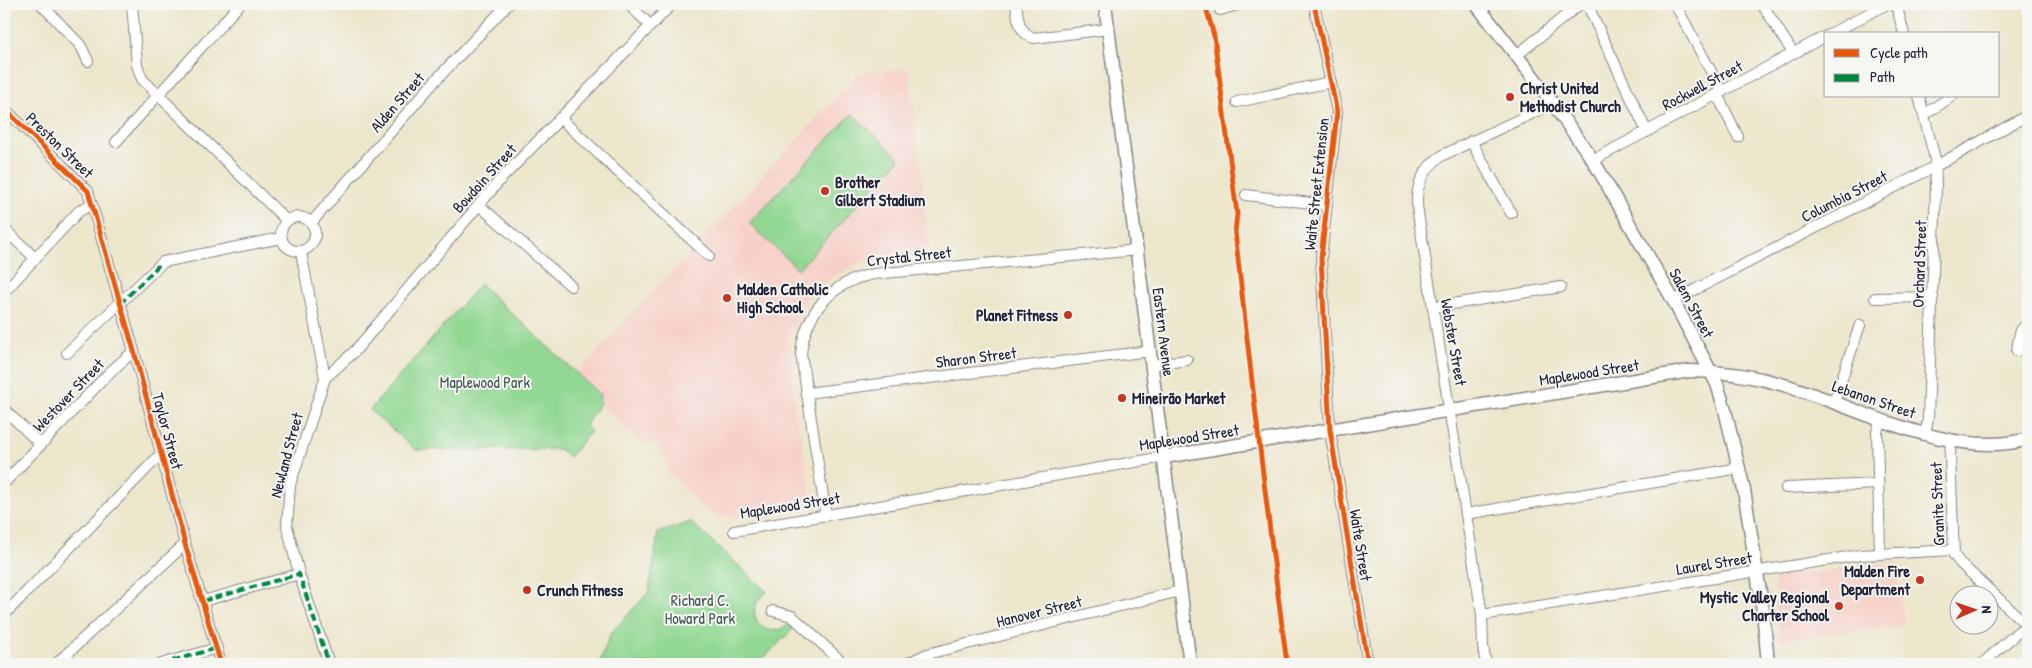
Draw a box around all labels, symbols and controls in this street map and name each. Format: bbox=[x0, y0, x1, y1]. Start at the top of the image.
legend bbox=[1824, 32, 2000, 98]
text: Cycle path bbox=[1870, 42, 1928, 63]
street label: Rockwell Street bbox=[1658, 54, 1747, 115]
text: Path bbox=[1870, 66, 1895, 87]
street label: Alden Street bbox=[365, 67, 430, 137]
place label: Christ United Methodist Church bbox=[1520, 77, 1621, 117]
marker: Christ United Methodist Church bbox=[1504, 91, 1516, 103]
street label: Preston Street bbox=[21, 107, 99, 183]
street label: Waite Street Extension bbox=[1298, 117, 1334, 251]
street label: Bowdoin Street bbox=[447, 138, 521, 217]
street label: Columbia Street bbox=[1797, 165, 1891, 227]
place label: Brother Gilbert Stadium bbox=[835, 171, 925, 211]
marker: Brother Gilbert Stadium bbox=[819, 185, 831, 197]
street label: Orchard Street bbox=[1906, 219, 1932, 308]
street label: Crystal Street bbox=[866, 241, 953, 271]
street label: Salem Street bbox=[1664, 264, 1720, 342]
place label: Malden Catholic High School bbox=[737, 278, 829, 319]
street label: Eastern Avenue bbox=[1148, 286, 1180, 378]
marker: Malden Catholic High School bbox=[721, 292, 733, 304]
street label: Webster Street bbox=[1436, 297, 1473, 388]
place label: Planet Fitness bbox=[976, 304, 1059, 326]
marker: Planet Fitness bbox=[1062, 309, 1074, 321]
street label: Sharon Street bbox=[934, 341, 1018, 373]
street label: Westover Street bbox=[27, 353, 109, 437]
street label: Maplewood Street bbox=[1538, 353, 1641, 391]
park label: Maplewood Park bbox=[440, 371, 530, 393]
street label: Lebanon Street bbox=[1829, 374, 1919, 424]
place label: Mineirão Market bbox=[1132, 387, 1226, 409]
street label: Taylor Street bbox=[147, 390, 189, 472]
marker: Mineirão Market bbox=[1116, 392, 1128, 404]
street label: Newland Street bbox=[264, 410, 308, 500]
street label: Maplewood Street bbox=[1138, 418, 1241, 456]
street label: Granite Street bbox=[1925, 461, 1949, 546]
street label: Maplewood Street bbox=[739, 486, 842, 524]
street label: Waite Street bbox=[1344, 507, 1378, 583]
street label: Laurel Street bbox=[1675, 546, 1754, 580]
place label: Malden Fire Department bbox=[1841, 560, 1911, 601]
marker: Malden Fire Department bbox=[1914, 574, 1926, 586]
place label: Crunch Fitness bbox=[537, 579, 624, 601]
marker: Crunch Fitness bbox=[521, 584, 533, 596]
place label: Mystic Valley Regional Charter School bbox=[1700, 586, 1830, 626]
north arrow bbox=[1950, 586, 2000, 636]
park label: Richard C. Howard Park bbox=[665, 589, 736, 629]
street label: Hanover Street bbox=[994, 590, 1084, 632]
marker: Mystic Valley Regional Charter School bbox=[1833, 600, 1845, 612]
text: N bbox=[1978, 605, 1997, 614]

